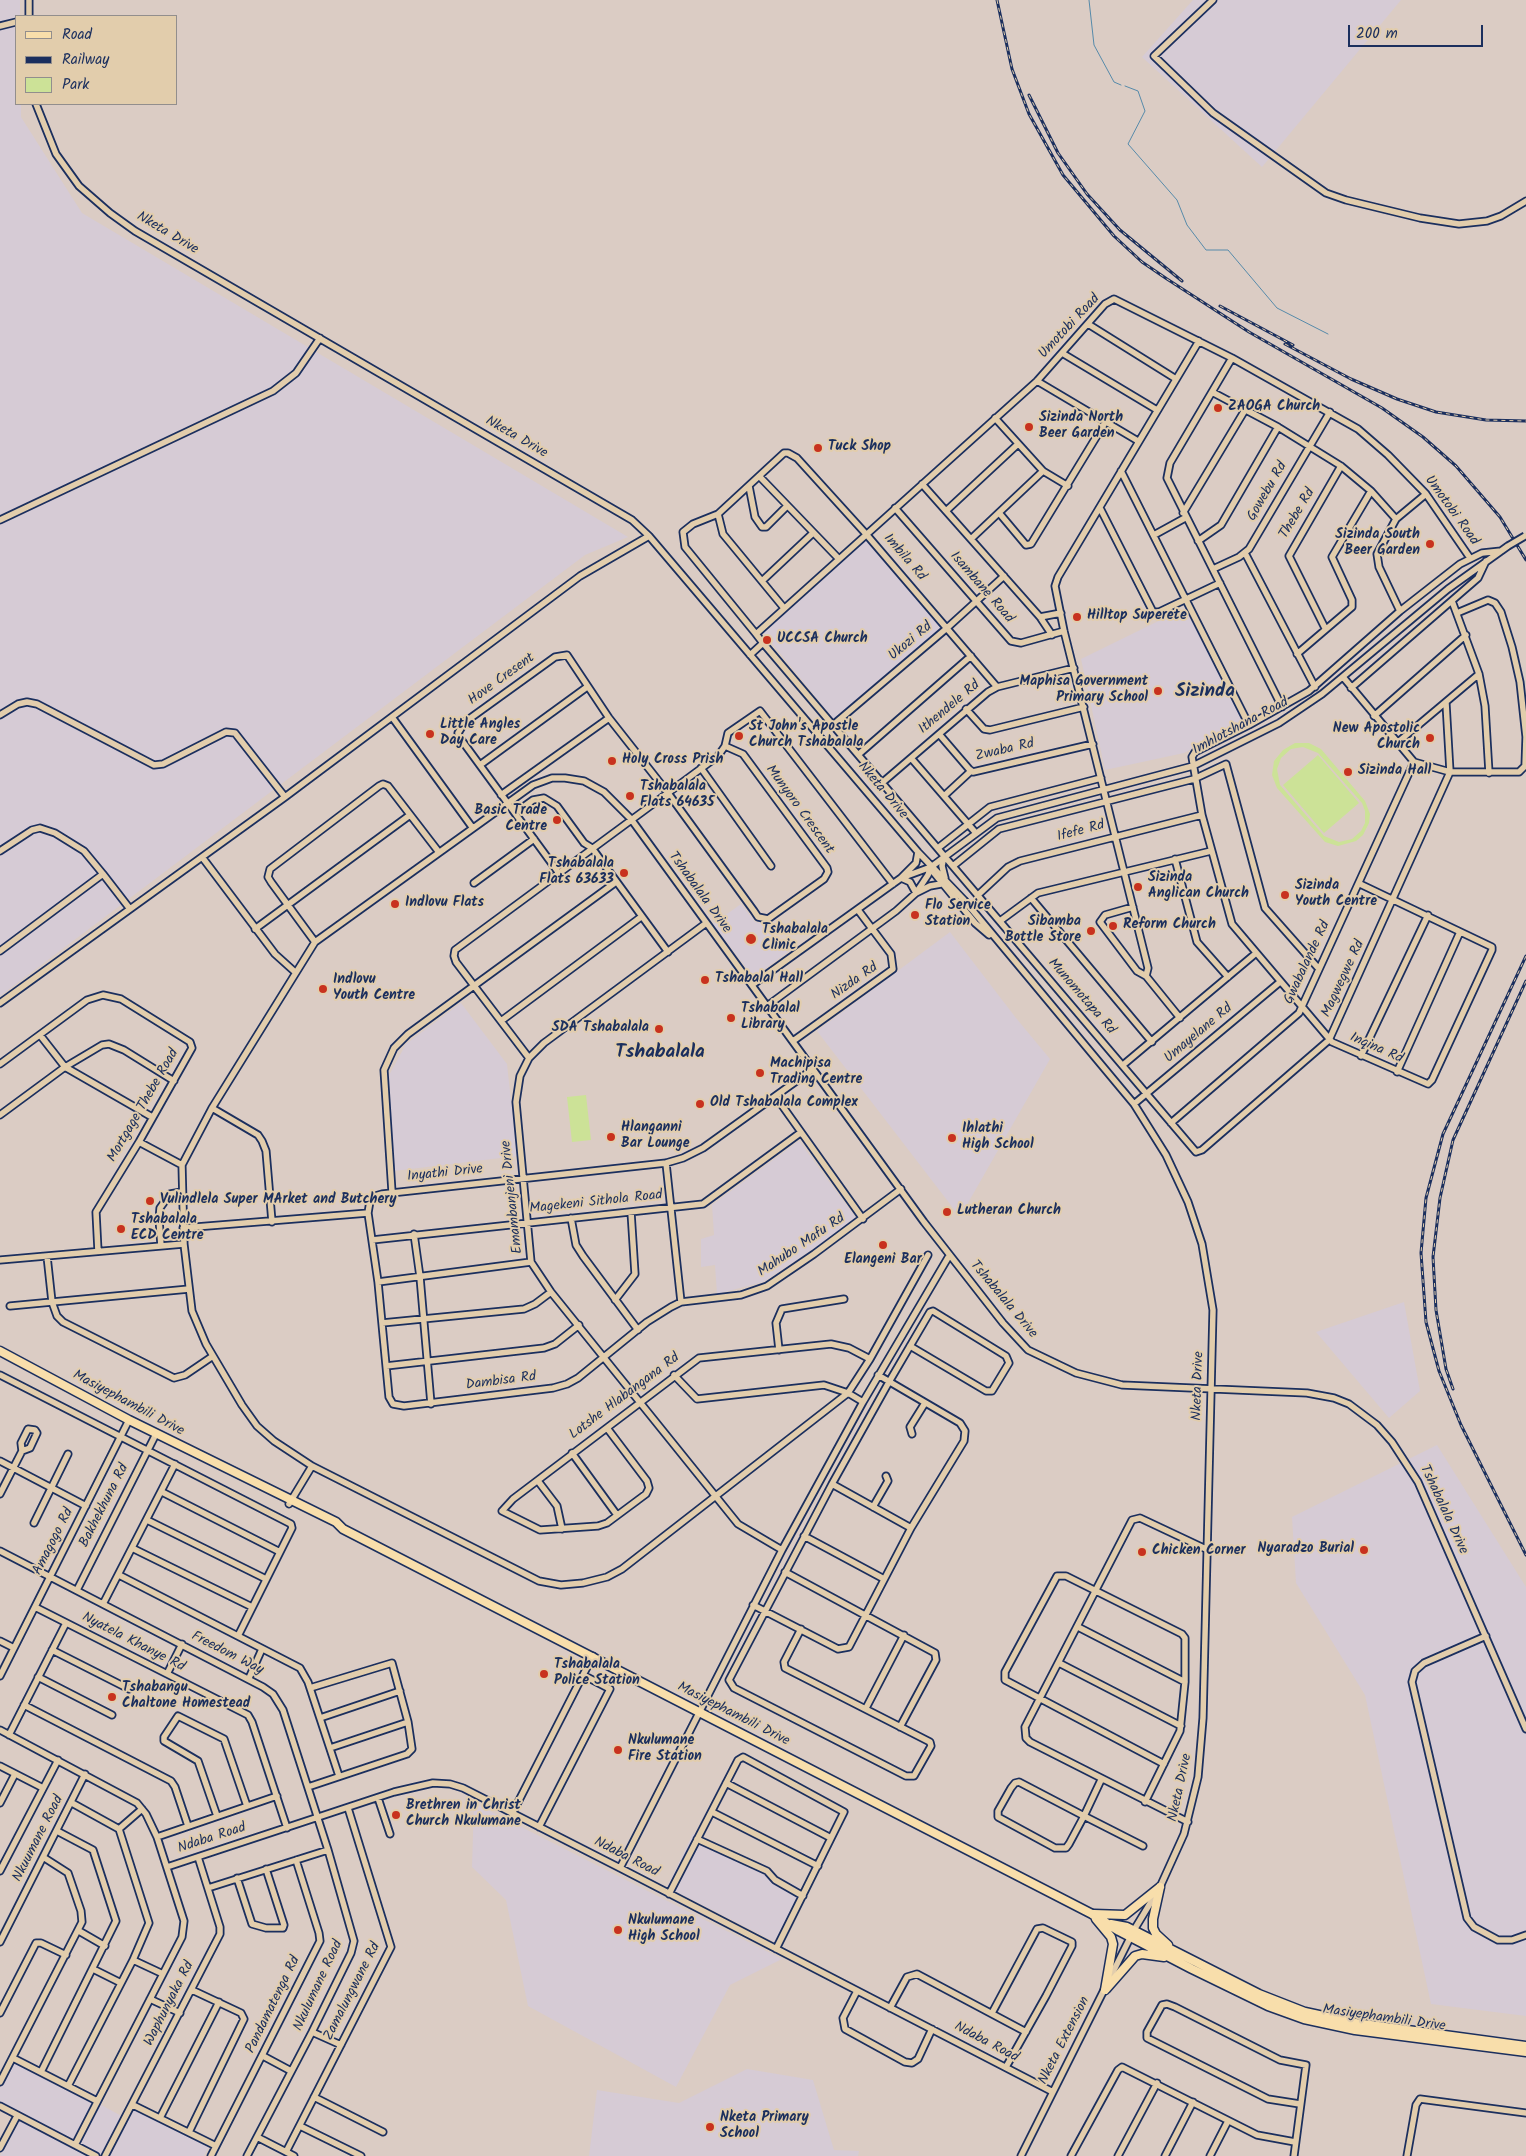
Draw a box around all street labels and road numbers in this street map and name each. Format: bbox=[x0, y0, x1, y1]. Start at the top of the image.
street label: Nketa Drive bbox=[133, 209, 201, 259]
street label: Umotobi Road bbox=[1036, 291, 1104, 363]
street label: Nketa Drive bbox=[482, 413, 550, 463]
street label: Gowebu Rd bbox=[1244, 459, 1292, 525]
street label: Umotobi Road bbox=[1420, 473, 1482, 549]
street label: Thebe Rd bbox=[1276, 486, 1320, 542]
street label: Imbila Rd bbox=[879, 531, 929, 585]
street label: Isambane Road bbox=[945, 549, 1017, 627]
street label: Ukozi Rd bbox=[886, 619, 936, 665]
street label: Hove Cresent bbox=[466, 650, 538, 710]
street label: Ithendele Rd bbox=[916, 678, 984, 738]
street label: Imhlotshana Road bbox=[1190, 695, 1292, 759]
street label: Zwaba Rd bbox=[974, 736, 1036, 766]
street label: Nketa Drive bbox=[853, 759, 911, 823]
street label: Munyoro Crescent bbox=[761, 762, 837, 858]
street label: Ifefe Rd bbox=[1056, 818, 1106, 846]
street label: Tshabalala Drive bbox=[664, 849, 734, 937]
street label: Gwabalande Rd bbox=[1281, 919, 1335, 1007]
street label: Magwegwe Rd bbox=[1319, 938, 1369, 1020]
street label: Munomotapa Rd bbox=[1043, 956, 1119, 1038]
street label: Nizda Rd bbox=[828, 960, 882, 1004]
street label: Umayelane Rd bbox=[1162, 1001, 1236, 1067]
street label: Inqina Rd bbox=[1347, 1030, 1405, 1068]
street label: Mortgage Thebe Road bbox=[105, 1046, 183, 1166]
street label: Emambanjeni Drive bbox=[499, 1139, 527, 1255]
street label: Inyathi Drive bbox=[406, 1162, 484, 1186]
street label: Magekeni Sithola Road bbox=[529, 1188, 663, 1218]
street label: Mahubo Mafu Rd bbox=[755, 1211, 849, 1281]
street label: Tshabalala Drive bbox=[966, 1258, 1040, 1342]
street label: Lotshe Hlabangana Rd bbox=[567, 1350, 683, 1444]
street label: Nketa Drive bbox=[1189, 1351, 1209, 1421]
street label: Masiyephambili Drive bbox=[69, 1367, 187, 1441]
street label: Dambisa Rd bbox=[465, 1369, 537, 1395]
street label: Bakhekhuna Rd bbox=[77, 1461, 133, 1551]
street label: Tshabalala Drive bbox=[1415, 1463, 1471, 1557]
street label: Amagogo Rd bbox=[30, 1506, 78, 1578]
street label: Nyatela Khanye Rd bbox=[79, 1610, 187, 1676]
street label: Freedom Way bbox=[188, 1629, 266, 1679]
street label: Masiyephambili Drive bbox=[674, 1679, 792, 1751]
street label: Nketa Drive bbox=[1166, 1752, 1196, 1824]
street label: Nkuumane Road bbox=[10, 1793, 68, 1885]
street label: Ndaba Road bbox=[176, 1820, 248, 1858]
street label: Ndaba Road bbox=[591, 1834, 661, 1882]
street label: Nkulumane Road bbox=[291, 1938, 347, 2034]
street label: Zamalungwane Rd bbox=[321, 1940, 385, 2044]
street label: Pandamatenga Rd bbox=[243, 1954, 305, 2056]
street label: Waphunyaka Rd bbox=[141, 1959, 199, 2049]
street label: Nketa Extension bbox=[1036, 1994, 1094, 2088]
street label: Masiyephambili Drive bbox=[1321, 2002, 1447, 2036]
street label: Ndaba Road bbox=[951, 2019, 1021, 2067]

